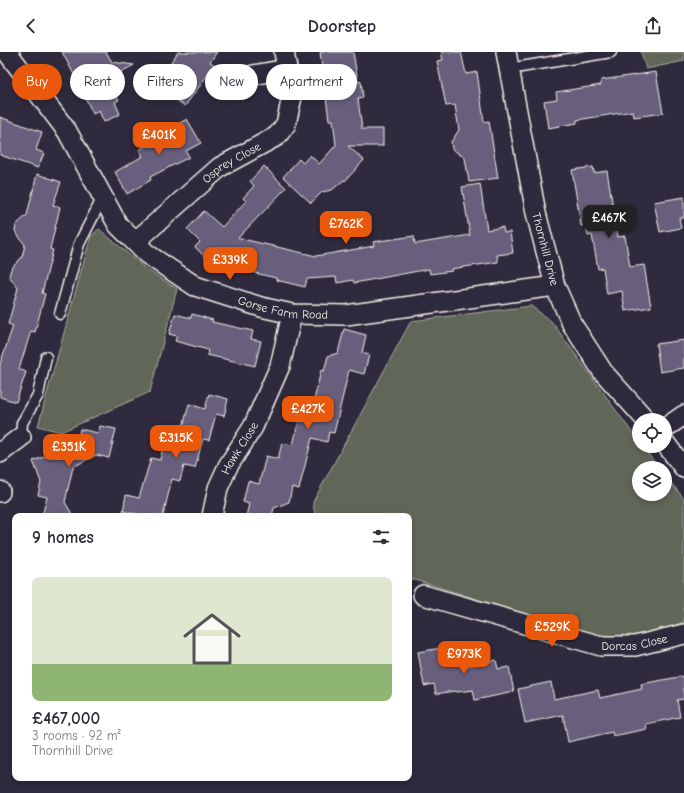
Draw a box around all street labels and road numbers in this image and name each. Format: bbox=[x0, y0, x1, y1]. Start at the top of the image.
street label: Osprey Close bbox=[200, 139, 263, 186]
street label: Thornhill Drive bbox=[529, 211, 562, 287]
street label: Gorse Farm Road bbox=[236, 293, 328, 322]
street label: Hawk Close bbox=[218, 420, 261, 477]
street label: Dorcas Close bbox=[602, 631, 669, 653]

